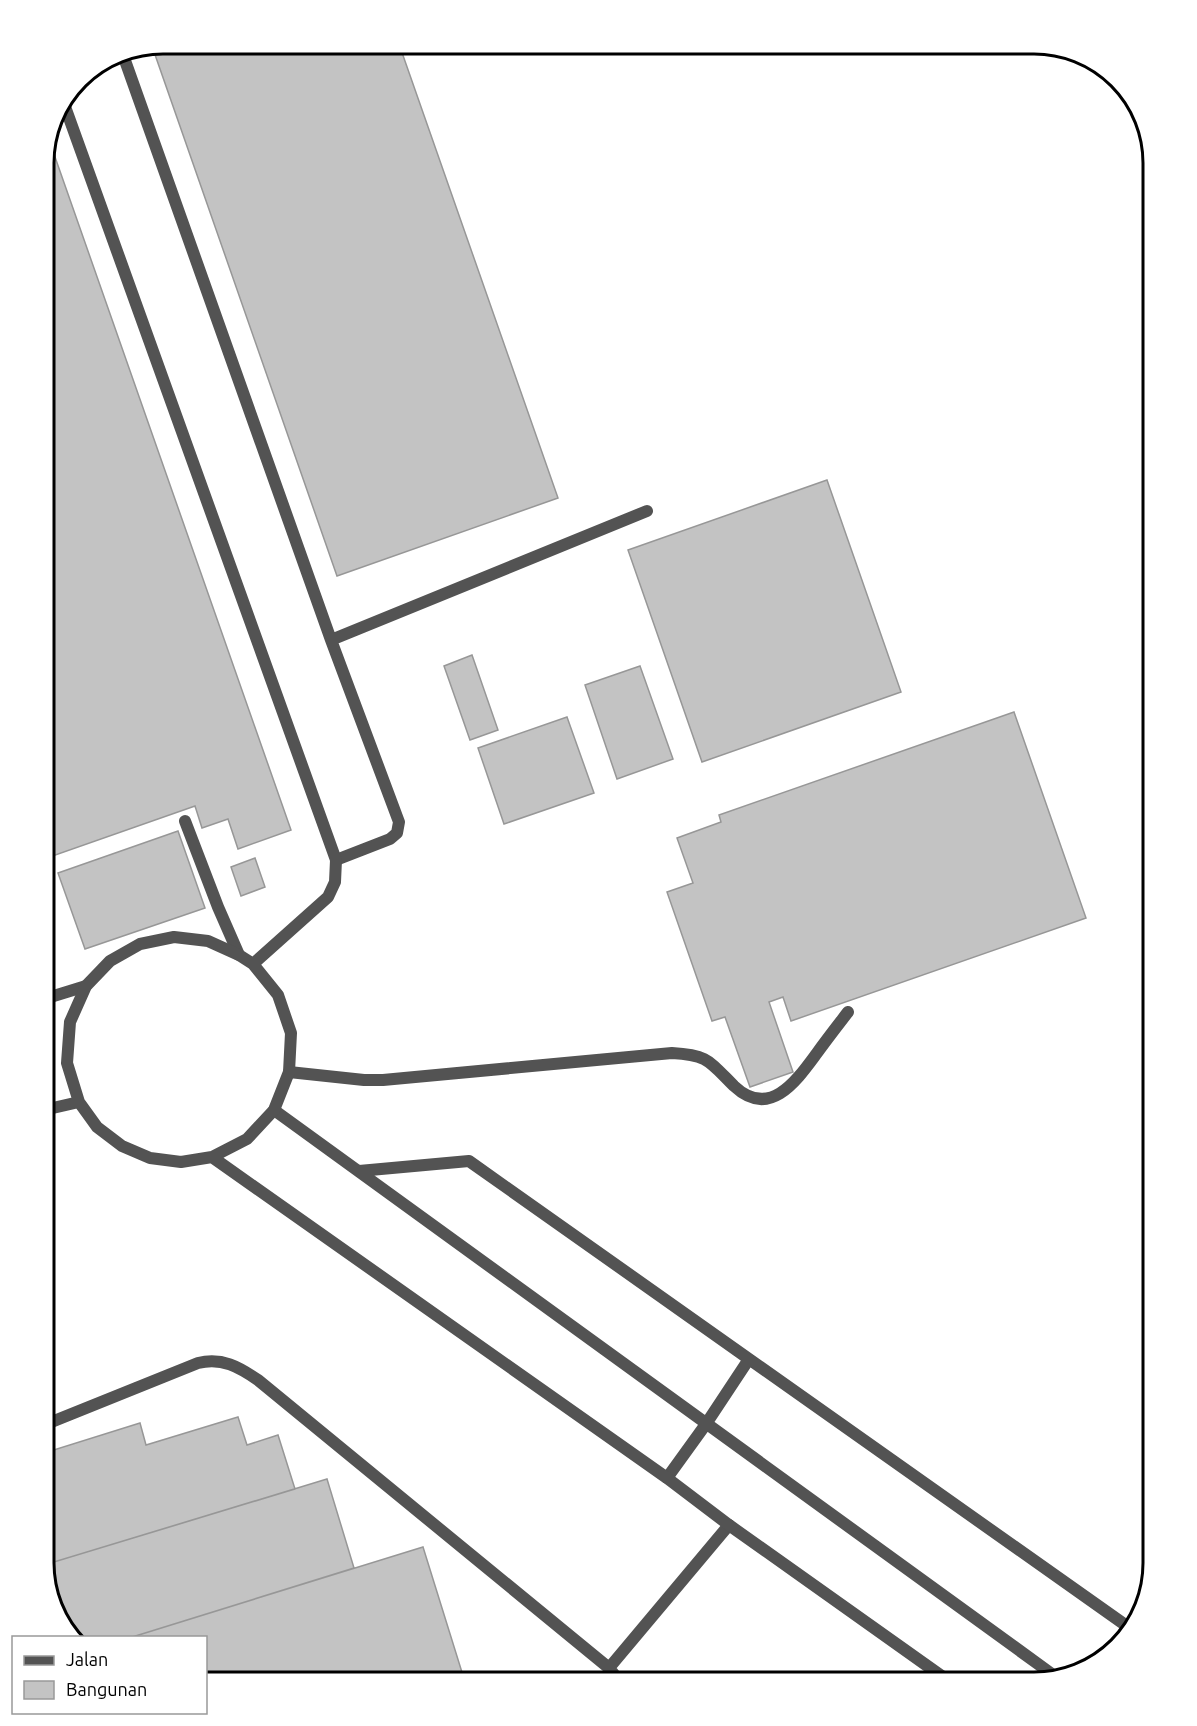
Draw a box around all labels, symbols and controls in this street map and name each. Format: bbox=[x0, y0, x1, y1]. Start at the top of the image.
legend bbox=[12, 1636, 207, 1714]
text: Jalan bbox=[66, 1649, 108, 1669]
text: Bangunan bbox=[66, 1679, 147, 1699]

